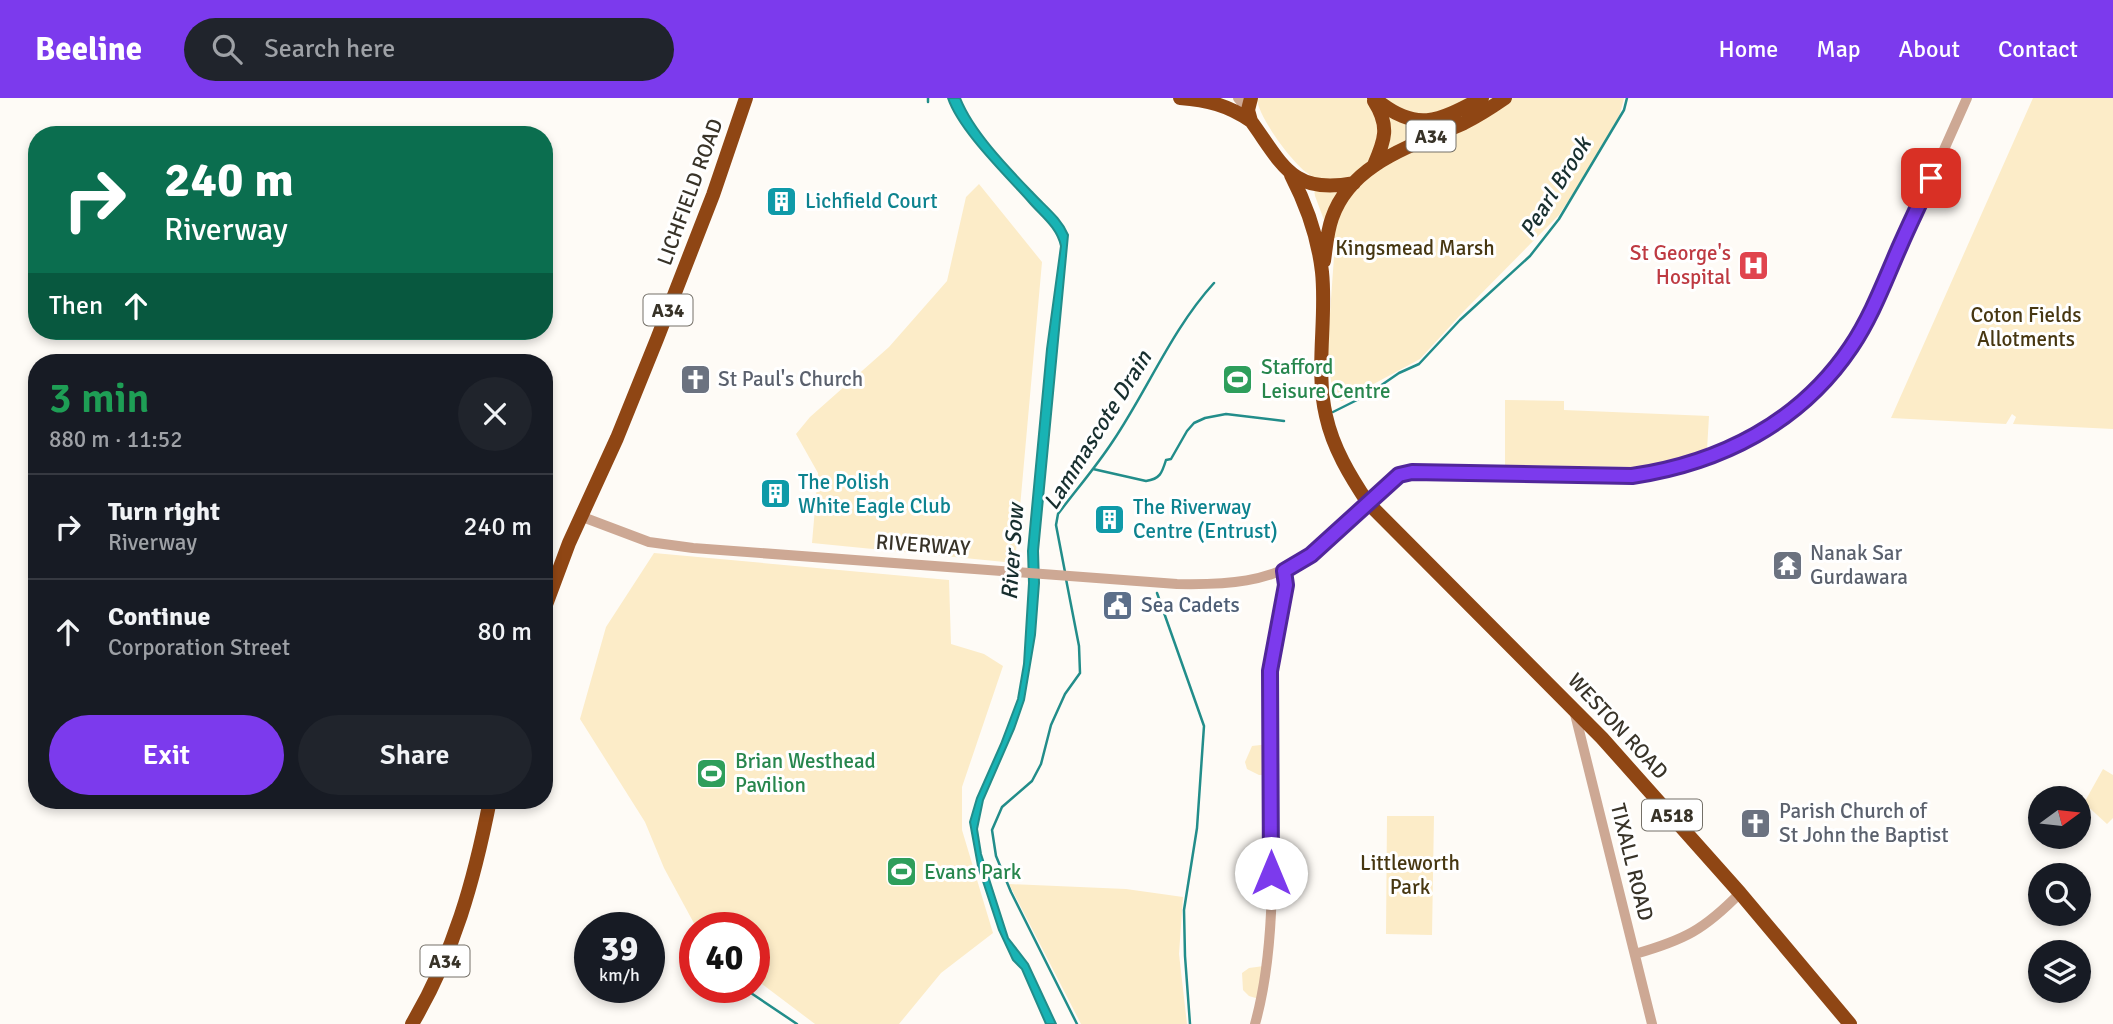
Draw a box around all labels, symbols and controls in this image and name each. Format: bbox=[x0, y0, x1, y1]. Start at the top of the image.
search box bbox=[184, 18, 674, 81]
text: Beeline bbox=[35, 29, 142, 70]
icon: search bbox=[208, 30, 246, 68]
text: Search here bbox=[264, 33, 395, 65]
text: Home bbox=[1718, 34, 1778, 64]
text: Map bbox=[1816, 34, 1861, 64]
text: About bbox=[1899, 34, 1960, 64]
text: Contact bbox=[1998, 34, 2078, 64]
street label: LICHFIELD ROAD bbox=[651, 115, 729, 269]
road number: A34 bbox=[1406, 120, 1456, 152]
water label: Pearl Brook bbox=[1513, 130, 1599, 243]
pin bbox=[1901, 148, 1961, 208]
text: 240 m bbox=[164, 150, 294, 210]
icon: right bbox=[49, 154, 140, 245]
icon: arrive bbox=[1912, 159, 1950, 197]
building icon: Lichfield Court bbox=[765, 184, 799, 218]
place label: Lichfield Court bbox=[805, 188, 938, 214]
text: Riverway bbox=[164, 210, 288, 249]
park label: Kingsmead Marsh bbox=[1335, 235, 1495, 261]
place label: St George's Hospital bbox=[1630, 240, 1731, 290]
hospital icon: St George's Hospital bbox=[1737, 248, 1771, 282]
icon: ahead bbox=[117, 287, 155, 325]
text: Then bbox=[49, 290, 103, 322]
road number: A34 bbox=[644, 294, 692, 326]
park label: Coton Fields Allotments bbox=[1971, 302, 2081, 352]
water label: Lammascote Drain bbox=[1037, 344, 1159, 515]
place label: Stafford Leisure Centre bbox=[1261, 354, 1390, 404]
church icon: St Paul's Church bbox=[678, 362, 712, 396]
sports icon: Stafford Leisure Centre bbox=[1221, 362, 1255, 396]
place label: St Paul's Church bbox=[718, 366, 863, 392]
text: 3 min bbox=[49, 373, 150, 424]
button: close bbox=[458, 377, 532, 451]
text: 880 m · 11:52 bbox=[49, 425, 183, 454]
place label: The Polish White Eagle Club bbox=[798, 469, 951, 519]
building icon: The Polish White Eagle Club bbox=[758, 477, 792, 511]
place label: The Riverway Centre (Entrust) bbox=[1133, 494, 1278, 544]
text: Turn right bbox=[108, 496, 220, 528]
water label: River Sow bbox=[995, 501, 1030, 601]
building icon: The Riverway Centre (Entrust) bbox=[1093, 502, 1127, 536]
icon: right bbox=[49, 508, 87, 546]
text: 240 m bbox=[463, 511, 532, 543]
text: Riverway bbox=[108, 528, 197, 557]
street label: RIVERWAY bbox=[875, 529, 972, 561]
place label: Nanak Sar Gurdawara bbox=[1810, 540, 1908, 590]
temple icon: Nanak Sar Gurdawara bbox=[1770, 548, 1804, 582]
public building icon: Sea Cadets bbox=[1101, 588, 1135, 622]
place label: Sea Cadets bbox=[1141, 592, 1240, 618]
text: Continue bbox=[108, 601, 210, 633]
icon: ahead bbox=[49, 613, 87, 651]
text: 80 m bbox=[477, 616, 532, 648]
text: Corporation Street bbox=[108, 633, 290, 662]
street label: WESTON ROAD bbox=[1562, 668, 1674, 784]
button: Exit bbox=[49, 715, 284, 795]
button: Share bbox=[298, 715, 532, 795]
place label: Brian Westhead Pavilion bbox=[735, 748, 876, 798]
sports icon: Brian Westhead Pavilion bbox=[695, 756, 729, 790]
north arrow bbox=[2028, 786, 2091, 849]
map controls bbox=[2028, 786, 2091, 1003]
place label: Parish Church of St John the Baptist bbox=[1779, 798, 1949, 848]
road number: A518 bbox=[1642, 800, 1702, 830]
street label: TIXALL ROAD bbox=[1605, 801, 1659, 923]
church icon: Parish Church of St John the Baptist bbox=[1739, 806, 1773, 840]
position arrow bbox=[1234, 836, 1308, 910]
park label: Littleworth Park bbox=[1360, 850, 1460, 900]
sports icon: Evans Park bbox=[884, 855, 918, 889]
place label: Evans Park bbox=[924, 859, 1022, 885]
button: search bbox=[2028, 863, 2091, 926]
speed limit sign: 40 bbox=[679, 912, 770, 1003]
text: 39 bbox=[601, 927, 638, 970]
button: layers bbox=[2028, 940, 2091, 1003]
road number: A34 bbox=[420, 946, 470, 976]
text: km/h bbox=[599, 964, 640, 986]

